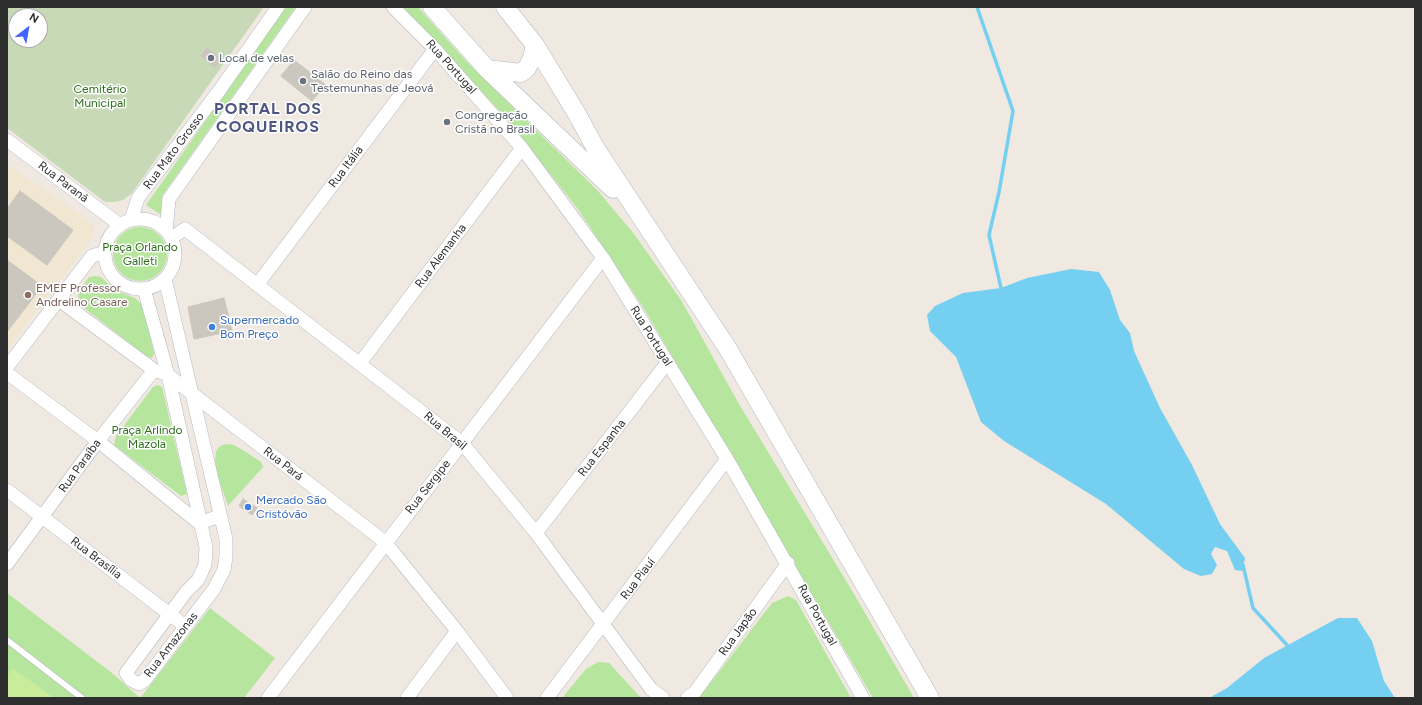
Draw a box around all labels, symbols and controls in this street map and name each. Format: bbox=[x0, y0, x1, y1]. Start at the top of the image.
north arrow bbox=[8, 8, 48, 48]
text: N bbox=[27, 10, 41, 26]
street label: Rua Portugal bbox=[423, 37, 479, 97]
place label: Local de velas bbox=[219, 51, 294, 65]
marker: Local de velas bbox=[206, 53, 216, 63]
place label: Salão do Reino das Testemunhas de Jeová bbox=[311, 67, 433, 95]
marker: Salão do Reino das Testemunhas de Jeová bbox=[298, 76, 308, 86]
park label: Cemitério Municipal bbox=[73, 82, 127, 110]
district label: PORTAL DOS COQUEIROS bbox=[214, 99, 322, 137]
place label: Congregação Cristã no Brasil bbox=[455, 108, 535, 136]
street label: Rua Mato Grosso bbox=[140, 110, 208, 192]
marker: Congregação Cristã no Brasil bbox=[442, 117, 452, 127]
street label: Rua Itália bbox=[326, 143, 366, 191]
street label: Rua Paraná bbox=[35, 158, 91, 206]
street label: Rua Alemanha bbox=[412, 221, 470, 291]
park label: Praça Orlando Galleti bbox=[102, 240, 178, 268]
place label: EMEF Professor Andrelino Casare bbox=[36, 281, 128, 309]
marker: EMEF Professor Andrelino Casare bbox=[23, 290, 33, 300]
street label: Rua Portugal bbox=[627, 303, 675, 369]
place label: Supermercado Bom Preço bbox=[220, 313, 299, 341]
marker: Supermercado Bom Preço bbox=[207, 322, 217, 332]
street label: Rua Brasil bbox=[421, 409, 469, 453]
street label: Rua Espanha bbox=[575, 416, 629, 480]
park label: Praça Arlindo Mazola bbox=[112, 423, 182, 451]
street label: Rua Paraíba bbox=[56, 437, 104, 495]
street label: Rua Pará bbox=[260, 444, 306, 484]
street label: Rua Sergipe bbox=[402, 457, 454, 517]
place label: Mercado São Cristóvão bbox=[256, 493, 327, 521]
marker: Mercado São Cristóvão bbox=[243, 502, 253, 512]
street label: Rua Brasília bbox=[67, 534, 125, 582]
street label: Rua Piauí bbox=[618, 555, 658, 603]
street label: Rua Portugal bbox=[794, 582, 840, 648]
street label: Rua Japão bbox=[716, 605, 760, 659]
street label: Rua Amazonas bbox=[141, 609, 201, 681]

